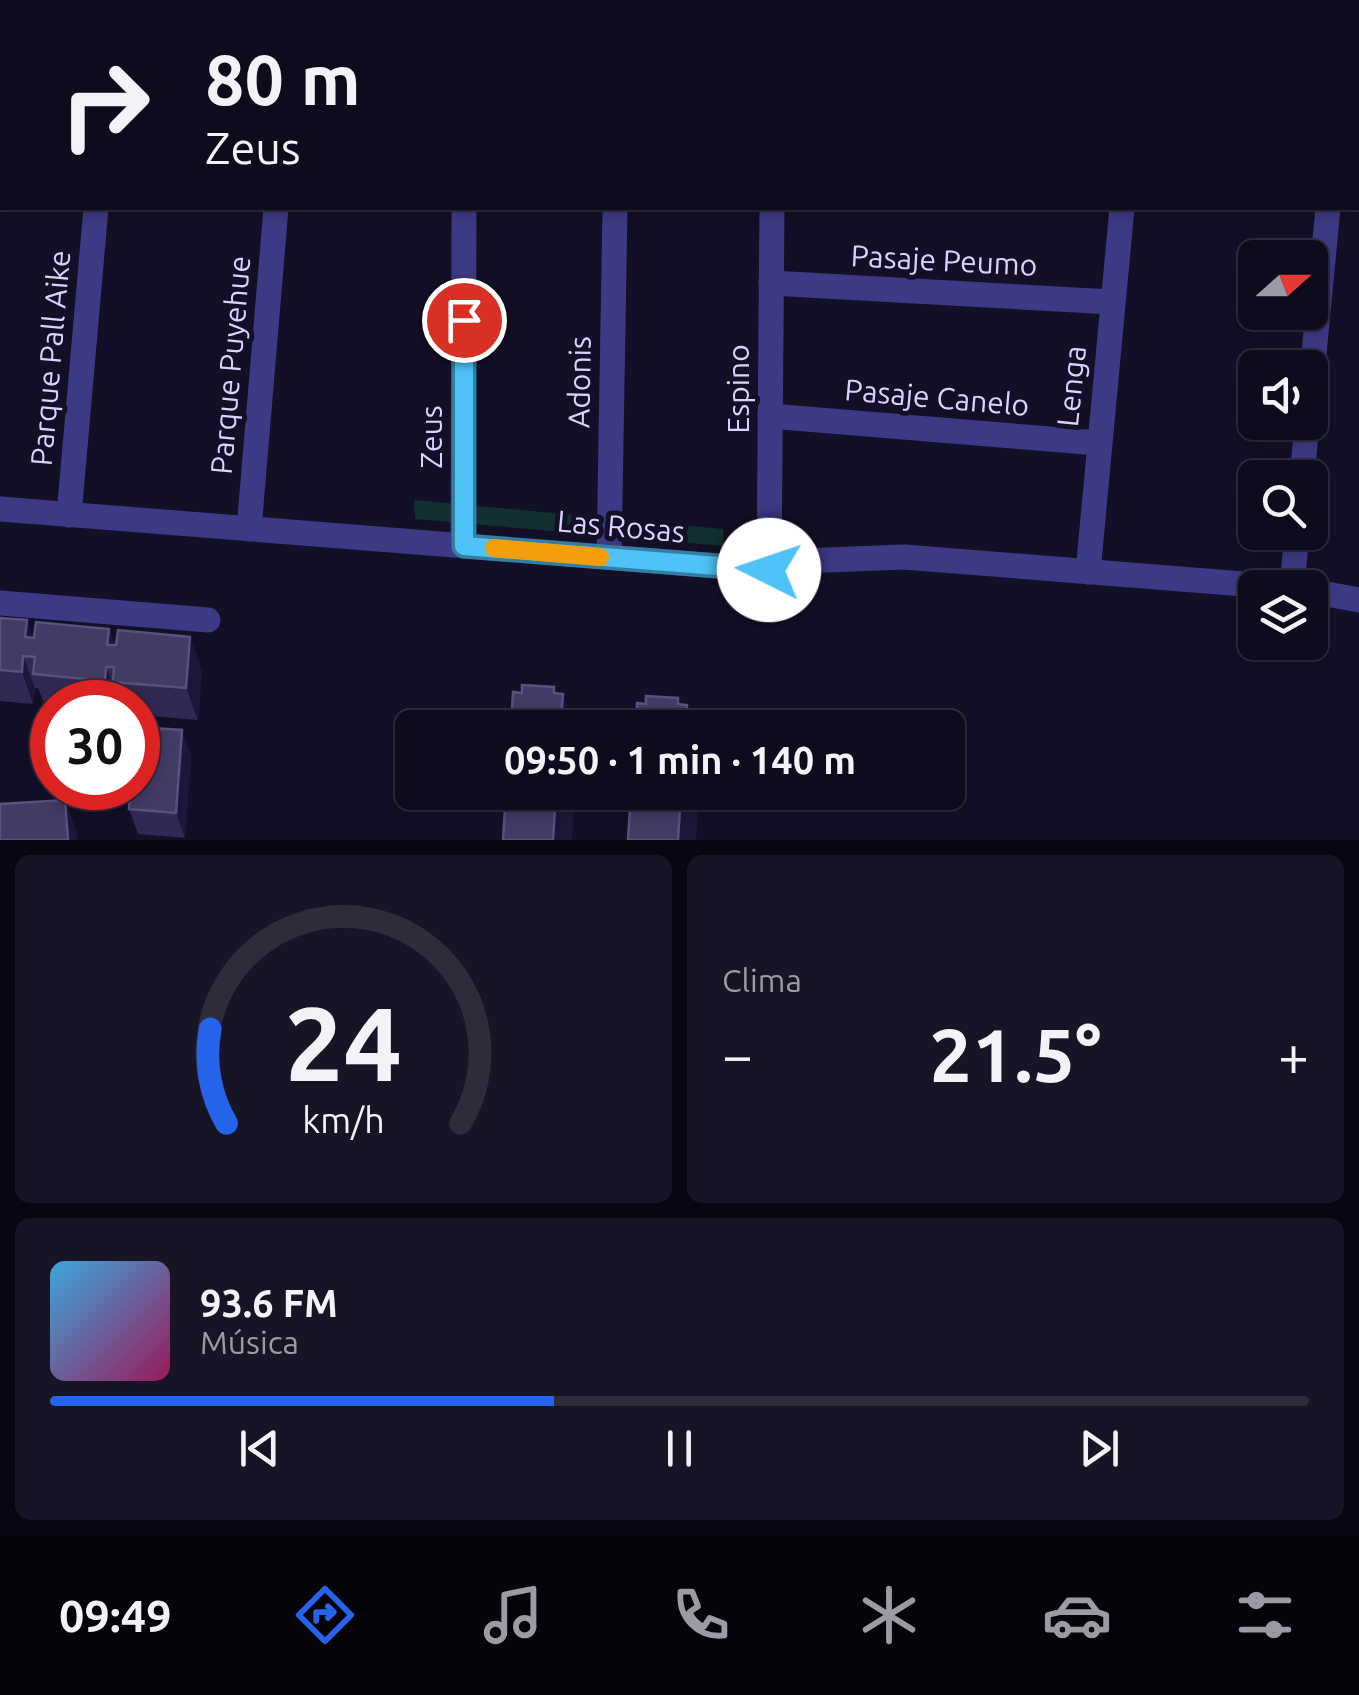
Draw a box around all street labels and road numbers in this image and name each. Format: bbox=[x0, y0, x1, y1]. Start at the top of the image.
street label: Pasaje Peumo bbox=[850, 238, 1038, 282]
street label: Parque Pall Aike bbox=[24, 249, 76, 467]
street label: Parque Puyehue bbox=[204, 254, 256, 476]
street label: Adonis bbox=[561, 336, 597, 428]
street label: Espino bbox=[721, 344, 755, 434]
street label: Lenga bbox=[1050, 344, 1092, 428]
street label: Pasaje Canelo bbox=[843, 372, 1031, 422]
street label: Zeus bbox=[414, 405, 448, 469]
street label: Las Rosas bbox=[556, 503, 686, 549]

